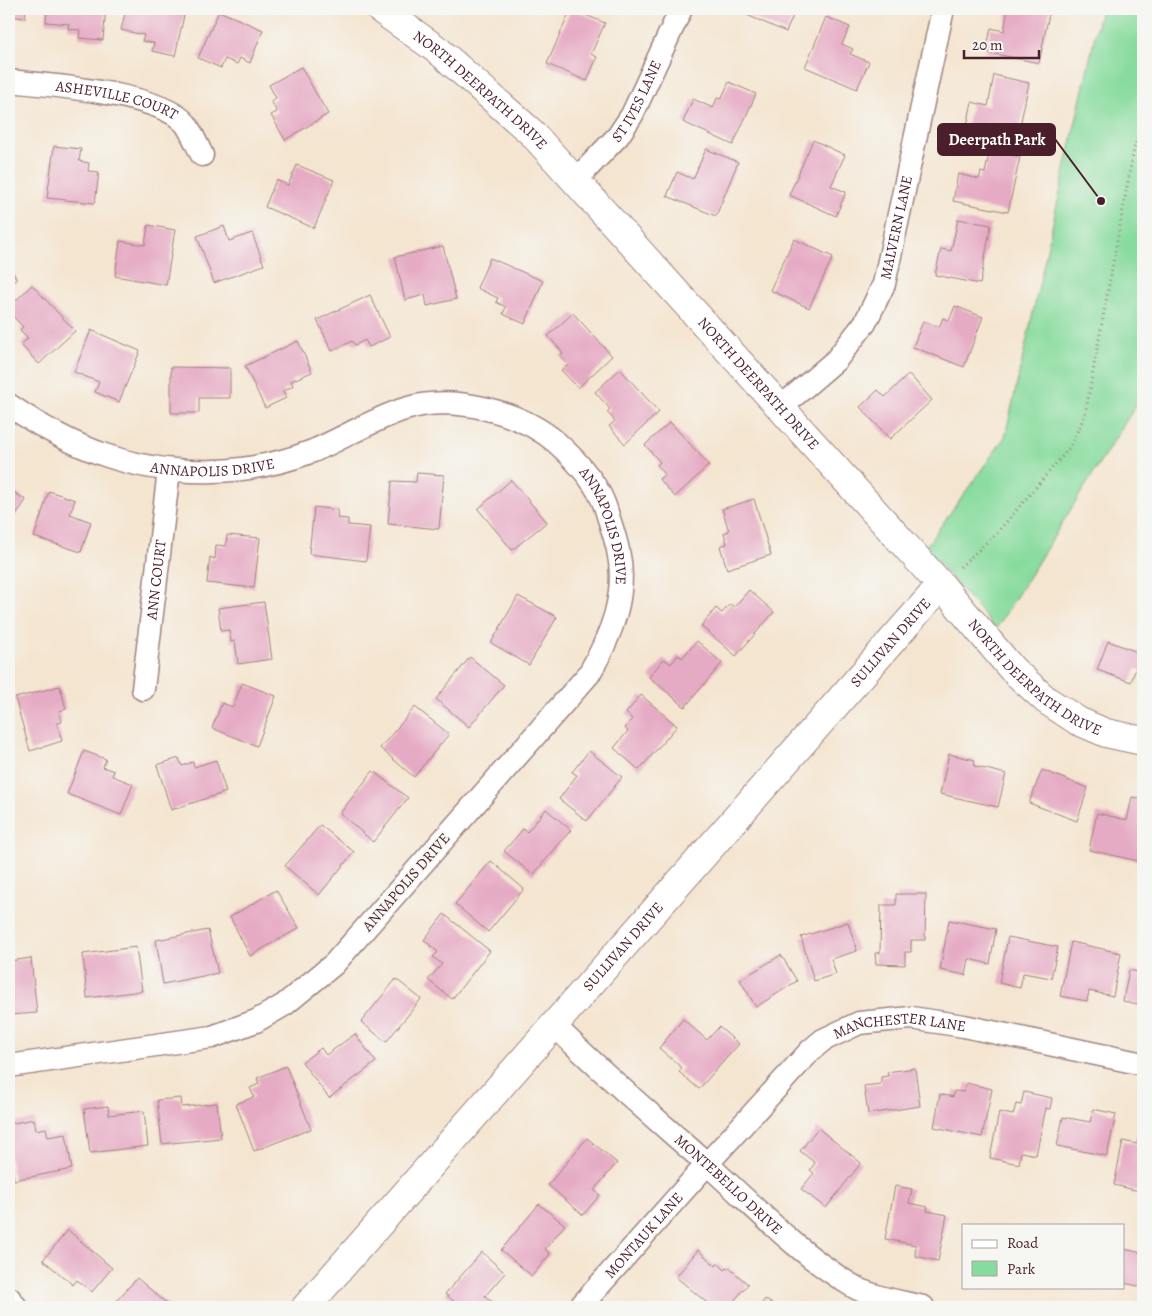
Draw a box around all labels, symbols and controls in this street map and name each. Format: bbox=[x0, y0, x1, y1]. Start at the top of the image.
street label: NORTH DEERPATH DRIVE bbox=[409, 26, 552, 154]
scale bar bbox=[964, 28, 1040, 60]
text: 20 m bbox=[972, 35, 1003, 55]
street label: ST IVES LANE bbox=[607, 57, 666, 147]
street label: ASHEVILLE COURT bbox=[54, 76, 183, 125]
callout: Deerpath Park bbox=[938, 124, 1055, 155]
text: Deerpath Park bbox=[949, 129, 1046, 151]
street label: MALVERN LANE bbox=[875, 174, 917, 281]
street label: NORTH DEERPATH DRIVE bbox=[693, 313, 824, 454]
street label: ANNAPOLIS DRIVE bbox=[148, 453, 276, 481]
street label: ANNAPOLIS DRIVE bbox=[574, 462, 631, 585]
street label: ANN COURT bbox=[141, 538, 171, 622]
street label: SULLIVAN DRIVE bbox=[846, 594, 935, 691]
street label: NORTH DEERPATH DRIVE bbox=[964, 614, 1105, 740]
street label: ANNAPOLIS DRIVE bbox=[357, 829, 454, 936]
street label: SULLIVAN DRIVE bbox=[578, 898, 668, 995]
street label: MANCHESTER LANE bbox=[830, 1008, 967, 1044]
street label: MONTEBELLO DRIVE bbox=[670, 1130, 787, 1239]
street label: MONTAUK LANE bbox=[600, 1188, 687, 1283]
legend bbox=[962, 1224, 1124, 1288]
text: Road bbox=[1007, 1233, 1039, 1253]
text: Park bbox=[1007, 1259, 1036, 1279]

